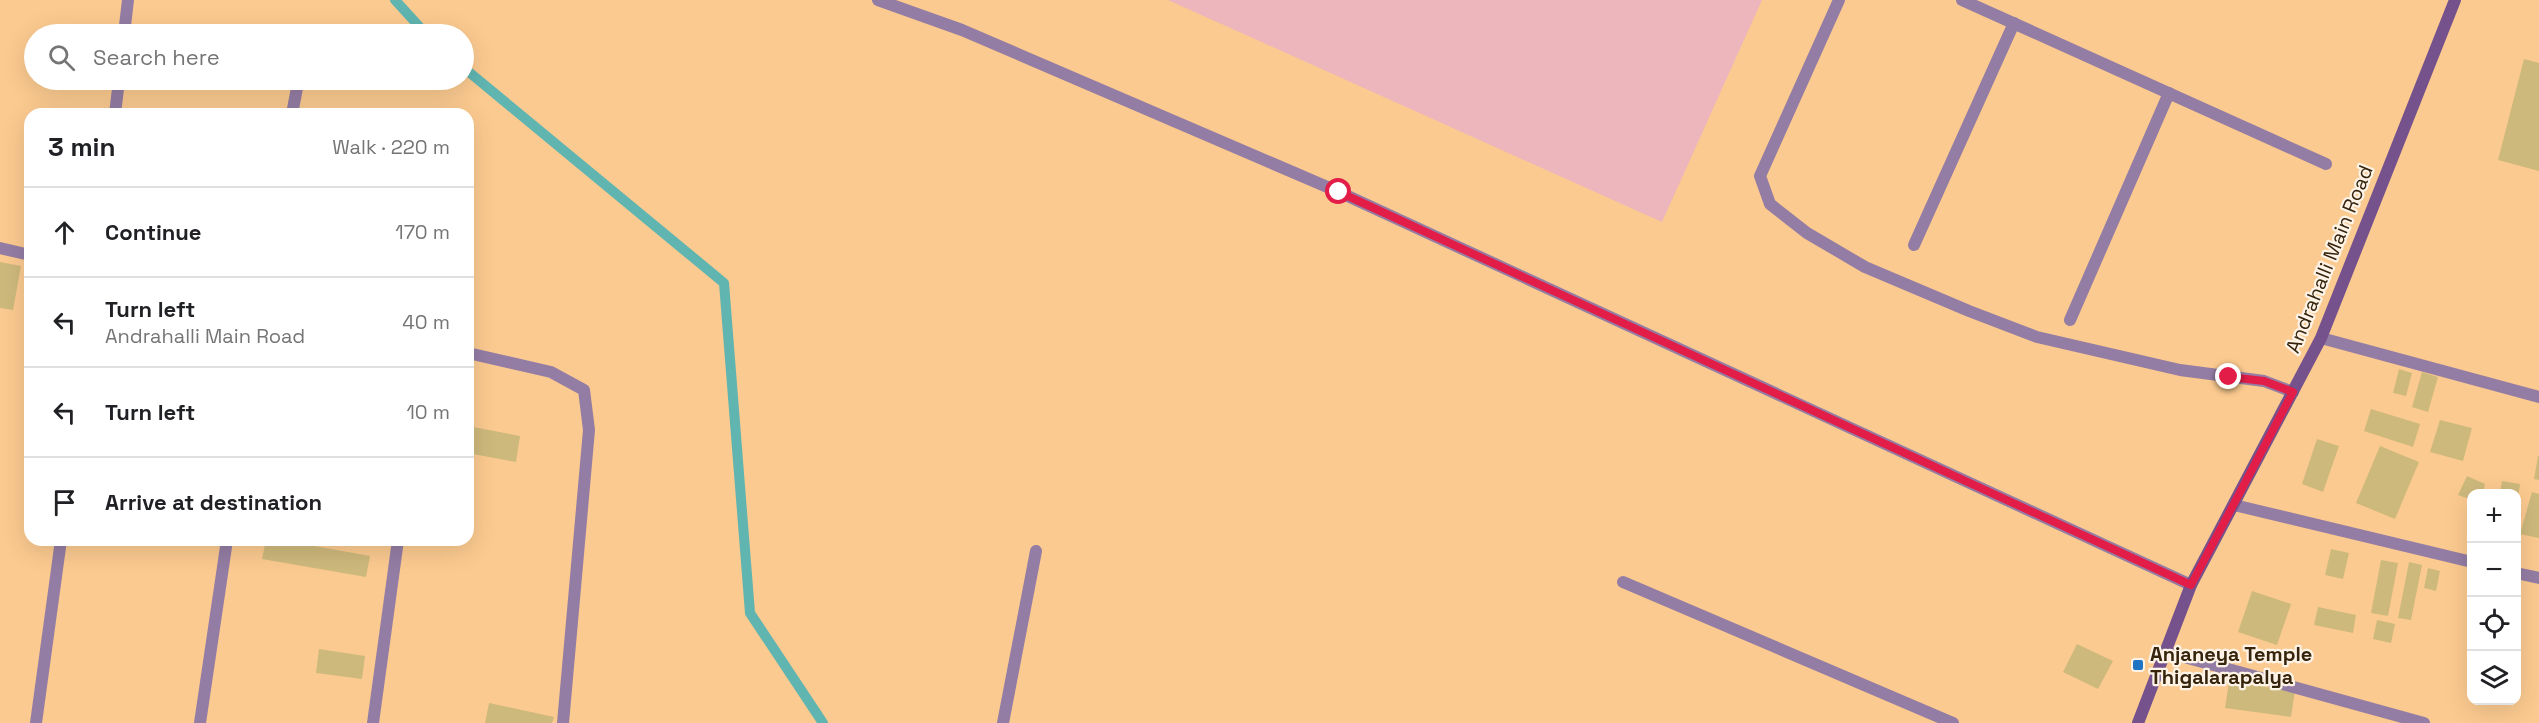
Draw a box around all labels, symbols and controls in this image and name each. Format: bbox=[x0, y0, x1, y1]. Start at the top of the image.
search box bbox=[24, 24, 474, 90]
icon: search bbox=[45, 41, 78, 74]
text: Search here bbox=[93, 43, 220, 71]
text: 3 min bbox=[48, 130, 116, 164]
text: Walk · 220 m bbox=[332, 134, 450, 160]
street label: Andrahalli Main Road bbox=[2279, 161, 2379, 357]
route start bbox=[1325, 178, 1351, 204]
icon: ahead bbox=[48, 216, 81, 249]
text: Continue bbox=[105, 218, 201, 246]
text: 170 m bbox=[395, 219, 450, 245]
text: Turn left bbox=[105, 295, 195, 323]
icon: left bbox=[48, 306, 81, 339]
text: 40 m bbox=[402, 309, 450, 335]
text: Andrahalli Main Road bbox=[105, 323, 305, 349]
route end bbox=[2215, 363, 2241, 389]
icon: left bbox=[48, 396, 81, 429]
text: Turn left bbox=[105, 398, 195, 426]
text: 10 m bbox=[406, 399, 450, 425]
icon: arrive bbox=[48, 486, 81, 519]
text: Arrive at destination bbox=[105, 488, 322, 516]
map controls bbox=[2467, 489, 2521, 705]
button: + bbox=[2467, 489, 2521, 543]
button: − bbox=[2467, 543, 2521, 597]
button: locate bbox=[2467, 597, 2521, 651]
place label: Anjaneya Temple Thigalarapalya bbox=[2150, 641, 2312, 690]
button: layers bbox=[2467, 651, 2521, 705]
marker: Anjaneya Temple Thigalarapalya bbox=[2131, 658, 2145, 672]

